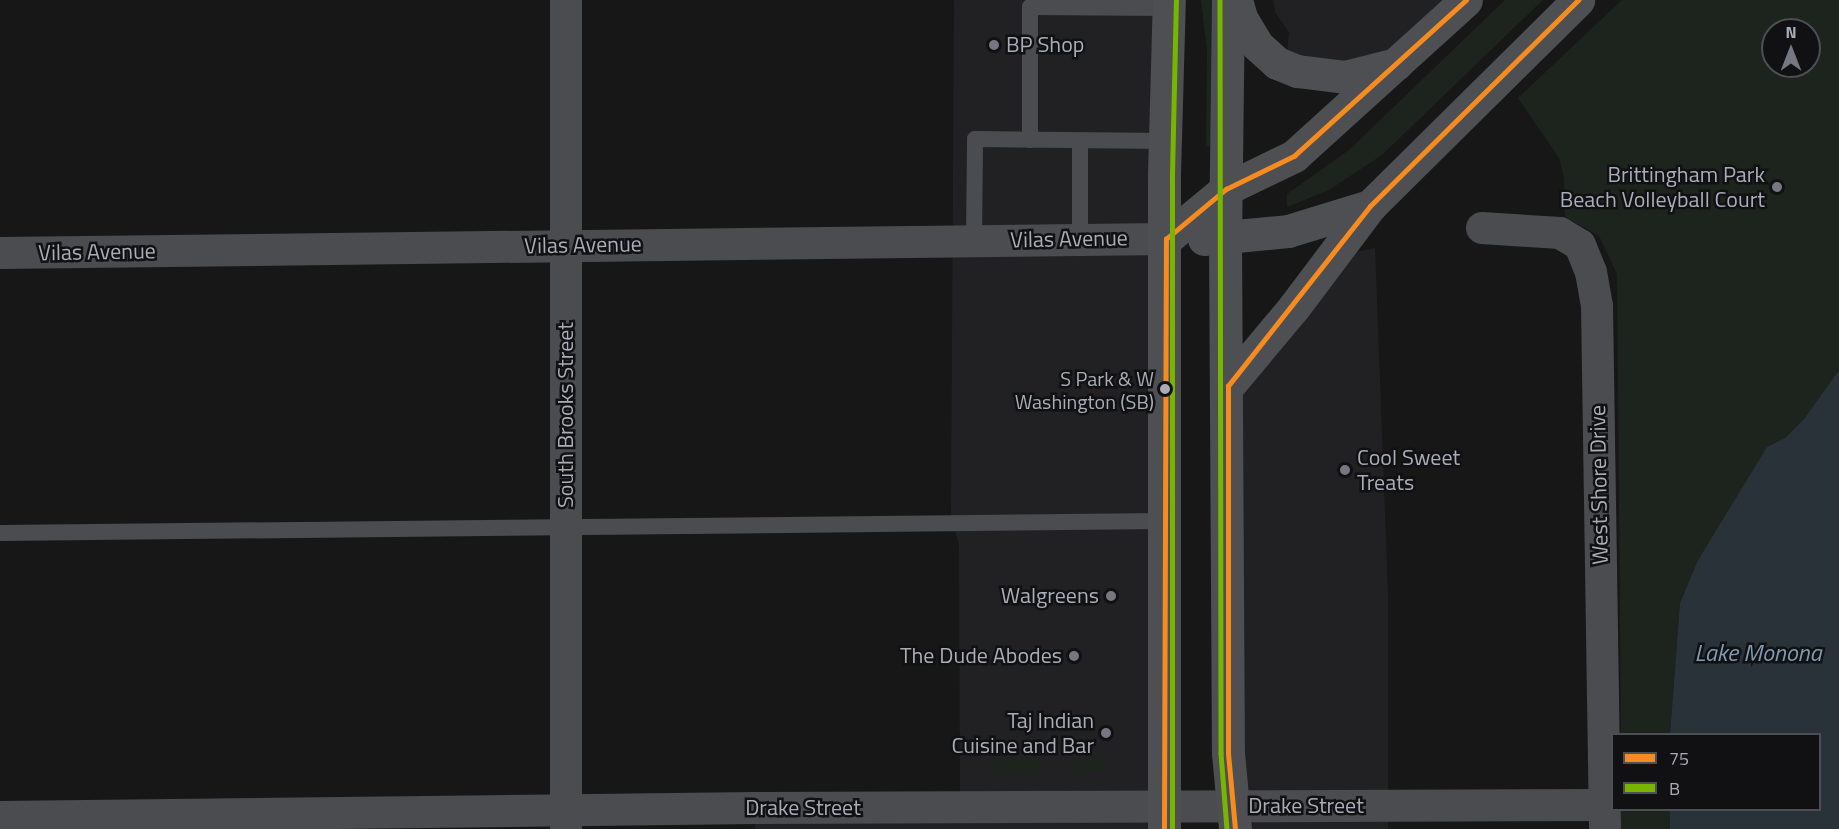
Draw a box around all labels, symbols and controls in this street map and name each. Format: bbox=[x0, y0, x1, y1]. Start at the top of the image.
north arrow bbox=[1761, 18, 1821, 78]
text: N bbox=[1785, 20, 1797, 44]
place label: BP Shop bbox=[1006, 32, 1084, 58]
marker: BP Shop bbox=[987, 38, 1001, 52]
place label: Brittingham Park Beach Volleyball Court bbox=[1560, 161, 1765, 212]
marker: Brittingham Park Beach Volleyball Court bbox=[1770, 180, 1784, 194]
street label: Vilas Avenue bbox=[1010, 225, 1128, 253]
street label: Vilas Avenue bbox=[524, 231, 642, 259]
street label: Vilas Avenue bbox=[38, 238, 156, 266]
street label: South Brooks Street bbox=[553, 322, 579, 508]
place label: S Park & W Washington (SB) bbox=[1015, 366, 1154, 413]
marker: S Park & W Washington (SB) bbox=[1159, 383, 1171, 395]
street label: West Shore Drive bbox=[1584, 405, 1614, 565]
place label: Cool Sweet Treats bbox=[1357, 444, 1460, 496]
marker: Cool Sweet Treats bbox=[1338, 463, 1352, 477]
place label: Walgreens bbox=[1001, 583, 1099, 609]
marker: Walgreens bbox=[1104, 589, 1118, 603]
water label: Lake Monona bbox=[1694, 639, 1822, 667]
place label: The Dude Abodes bbox=[900, 643, 1062, 669]
marker: The Dude Abodes bbox=[1067, 649, 1081, 663]
place label: Taj Indian Cuisine and Bar bbox=[951, 707, 1094, 758]
marker: Taj Indian Cuisine and Bar bbox=[1099, 726, 1113, 740]
legend bbox=[1611, 733, 1821, 811]
text: 75 bbox=[1669, 745, 1689, 772]
text: B bbox=[1669, 775, 1680, 802]
street label: Drake Street bbox=[1248, 793, 1364, 819]
street label: Drake Street bbox=[745, 795, 861, 821]

